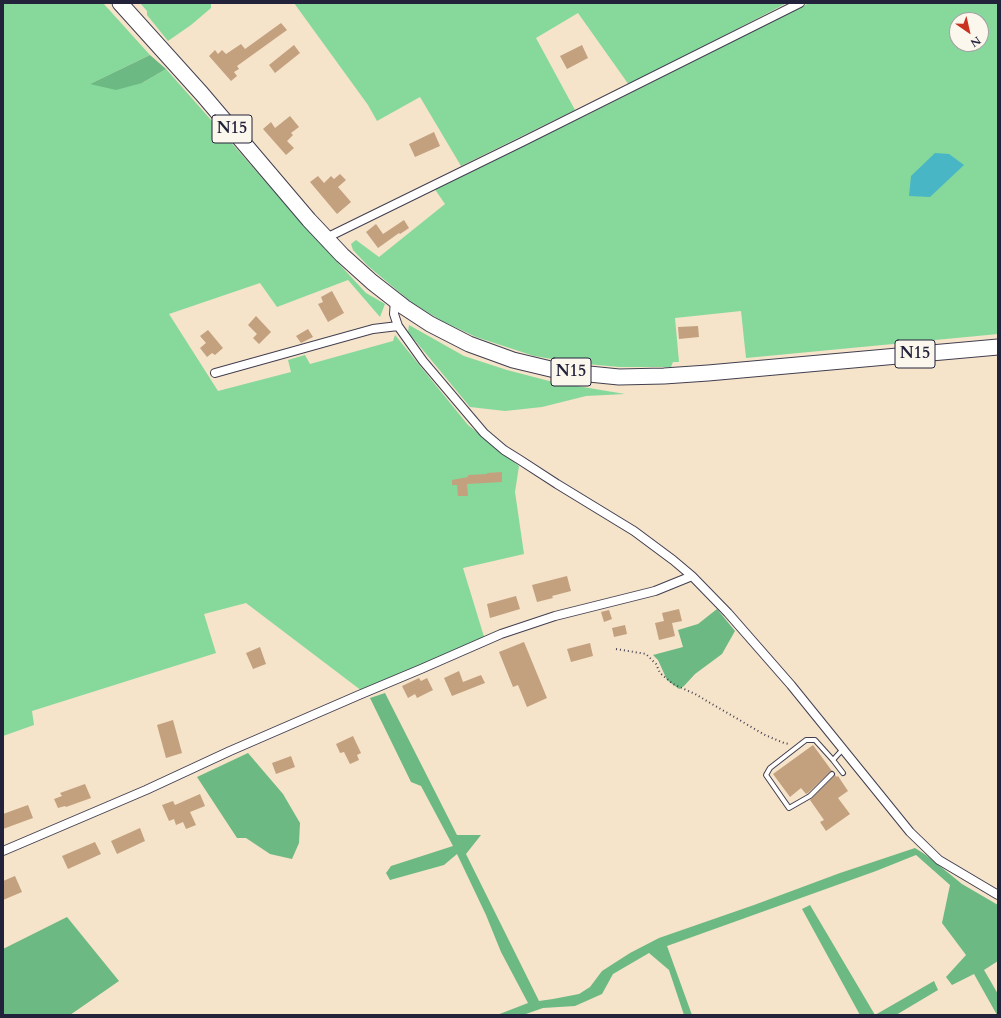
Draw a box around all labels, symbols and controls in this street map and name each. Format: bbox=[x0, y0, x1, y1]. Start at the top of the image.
north arrow bbox=[949, 12, 989, 52]
text: N bbox=[967, 33, 984, 50]
road number: N15 bbox=[212, 115, 252, 143]
road number: N15 bbox=[895, 340, 935, 368]
road number: N15 bbox=[551, 358, 591, 386]

